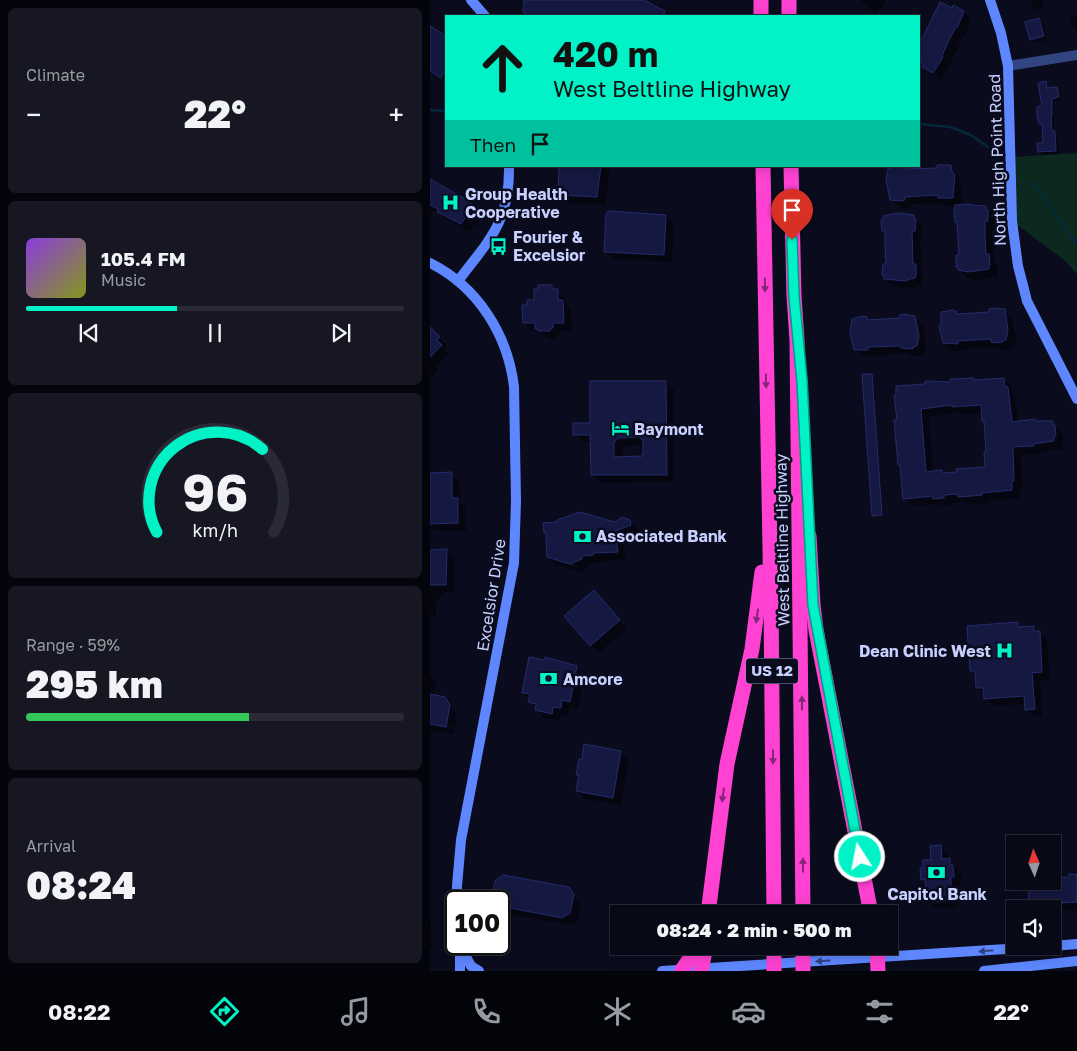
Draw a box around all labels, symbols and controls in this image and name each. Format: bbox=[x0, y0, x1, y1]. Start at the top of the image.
text: 420 m bbox=[553, 33, 658, 75]
icon: ahead bbox=[470, 35, 535, 100]
text: Climate bbox=[26, 65, 85, 85]
street label: North High Point Road bbox=[984, 74, 1010, 246]
text: West Beltline Highway bbox=[553, 75, 791, 102]
text: 22° bbox=[184, 91, 246, 136]
text: − bbox=[26, 98, 41, 131]
text: + bbox=[389, 98, 404, 131]
icon: arrive bbox=[526, 130, 554, 158]
text: Then bbox=[470, 133, 516, 156]
place label: Group Health Cooperative bbox=[465, 184, 568, 222]
pin bbox=[771, 189, 813, 240]
hospital icon: Group Health Cooperative bbox=[441, 193, 461, 213]
icon: arrive bbox=[778, 196, 806, 224]
place label: Fourier & Excelsior bbox=[513, 227, 585, 265]
bus stop icon: Fourier & Excelsior bbox=[489, 236, 509, 256]
text: 105.4 FM bbox=[101, 247, 186, 270]
text: Music bbox=[101, 270, 146, 290]
one-way arrow bbox=[761, 277, 769, 293]
icon: previous bbox=[75, 319, 103, 347]
icon: pause bbox=[201, 319, 229, 347]
icon: next bbox=[327, 319, 355, 347]
one-way arrow bbox=[763, 374, 771, 390]
hotel icon: Baymont bbox=[610, 419, 630, 439]
place label: Baymont bbox=[634, 419, 704, 439]
street label: West Beltline Highway bbox=[770, 453, 794, 627]
text: 96 bbox=[182, 460, 248, 522]
text: km/h bbox=[192, 519, 238, 541]
bank icon: Associated Bank bbox=[572, 526, 592, 546]
place label: Associated Bank bbox=[596, 526, 728, 546]
street label: Excelsior Drive bbox=[472, 537, 510, 653]
one-way arrow bbox=[752, 609, 760, 625]
text: Range · 59% bbox=[26, 635, 120, 655]
place label: Dean Clinic West bbox=[859, 641, 991, 661]
hospital icon: Dean Clinic West bbox=[995, 641, 1015, 661]
road number: US 12 bbox=[746, 658, 798, 684]
text: 295 km bbox=[26, 661, 163, 706]
bank icon: Amcore bbox=[539, 669, 559, 689]
place label: Amcore bbox=[563, 669, 623, 689]
one-way arrow bbox=[798, 694, 806, 710]
one-way arrow bbox=[769, 749, 777, 765]
one-way arrow bbox=[719, 788, 727, 804]
position arrow bbox=[833, 830, 885, 882]
north arrow bbox=[1006, 835, 1061, 890]
map controls bbox=[1006, 835, 1061, 955]
text: Arrival bbox=[26, 836, 76, 856]
one-way arrow bbox=[799, 857, 807, 873]
text: 08:24 bbox=[26, 862, 136, 907]
bank icon: Capitol Bank bbox=[927, 862, 947, 882]
place label: Capitol Bank bbox=[887, 884, 988, 904]
speed limit sign: 100 bbox=[445, 890, 510, 955]
button: sound bbox=[1006, 900, 1061, 955]
text: 08:24 · 2 min · 500 m bbox=[657, 918, 851, 941]
one-way arrow bbox=[978, 948, 994, 956]
one-way arrow bbox=[815, 957, 831, 965]
icon: directions bbox=[207, 994, 242, 1029]
icon: music bbox=[338, 994, 373, 1029]
icon: phone bbox=[469, 994, 504, 1029]
icon: climate bbox=[600, 994, 635, 1029]
icon: car bbox=[731, 994, 766, 1029]
icon: filters bbox=[862, 994, 897, 1029]
text: 08:22 bbox=[48, 998, 110, 1025]
text: 22° bbox=[993, 998, 1029, 1025]

